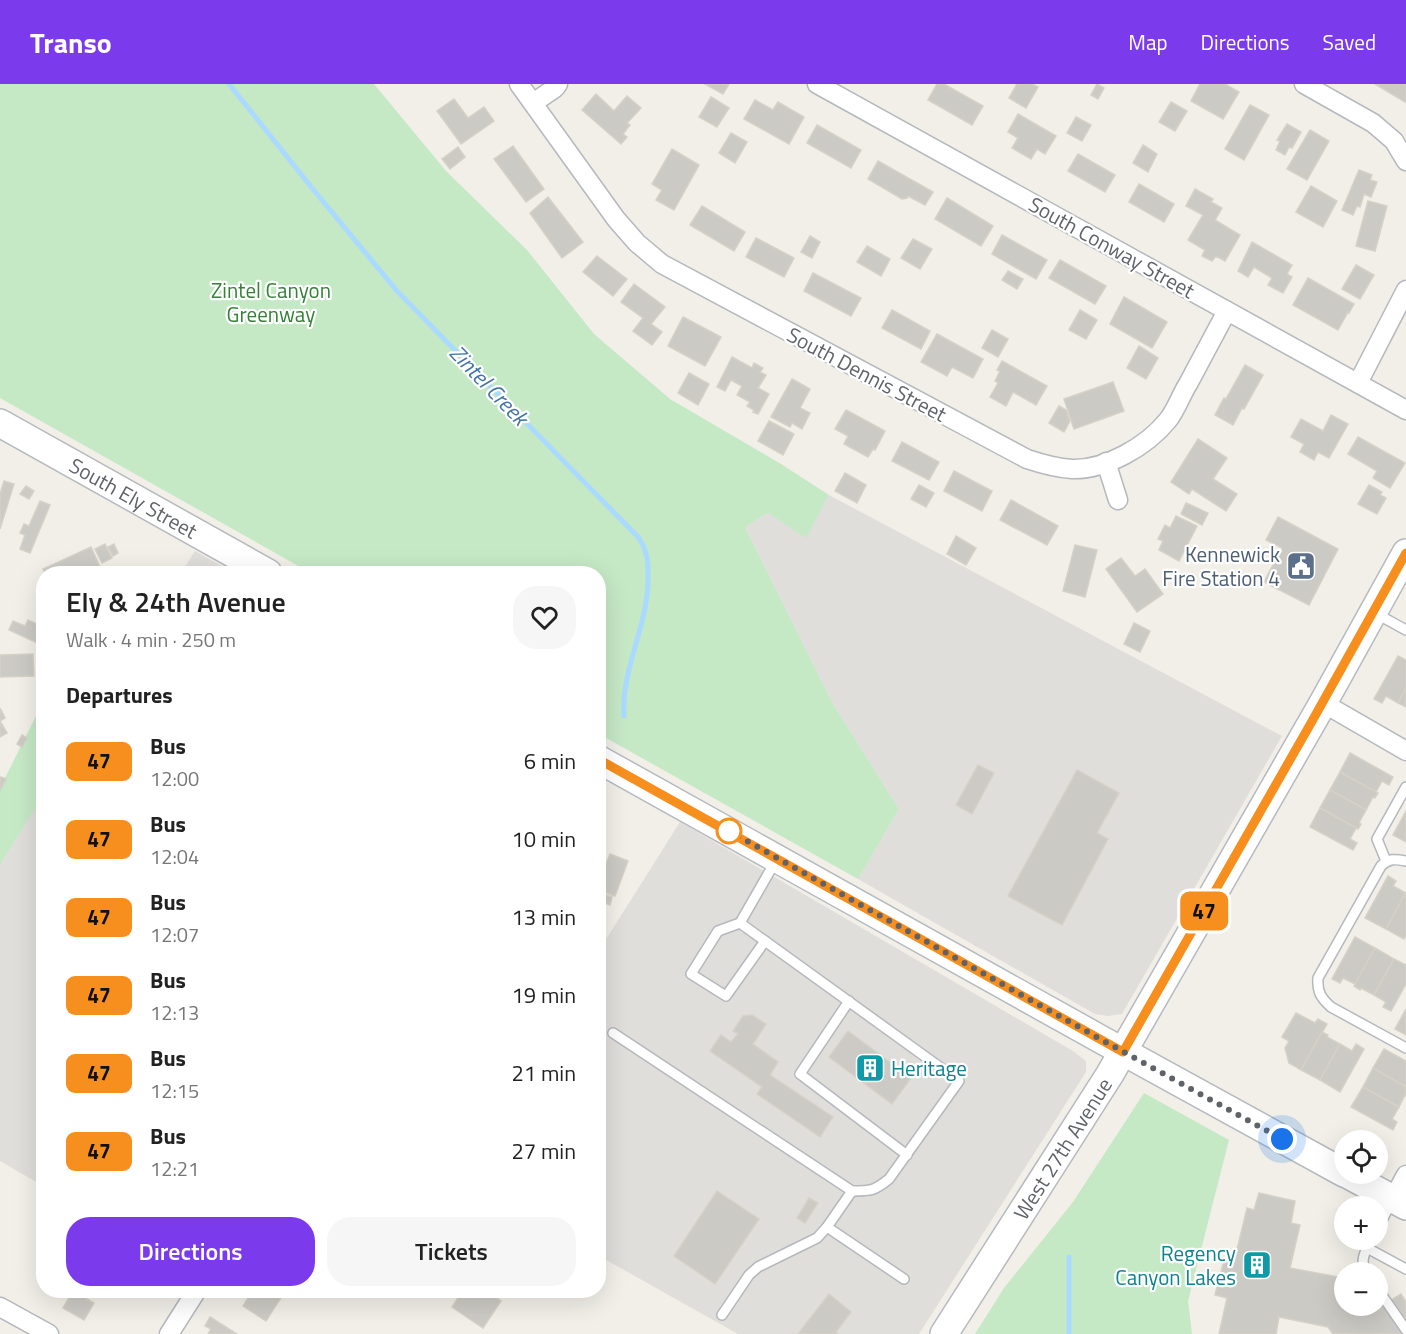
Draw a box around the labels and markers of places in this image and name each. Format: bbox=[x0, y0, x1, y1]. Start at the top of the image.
place label: Kennewick Fire Station 4 bbox=[1162, 538, 1280, 594]
public building icon: Kennewick Fire Station 4 bbox=[1285, 550, 1317, 582]
unlabelled marker bbox=[716, 818, 742, 844]
building icon: Heritage bbox=[854, 1052, 886, 1084]
place label: Heritage bbox=[891, 1052, 967, 1084]
place label: Regency Canyon Lakes bbox=[1115, 1237, 1236, 1293]
building icon: Regency Canyon Lakes bbox=[1241, 1249, 1273, 1281]

